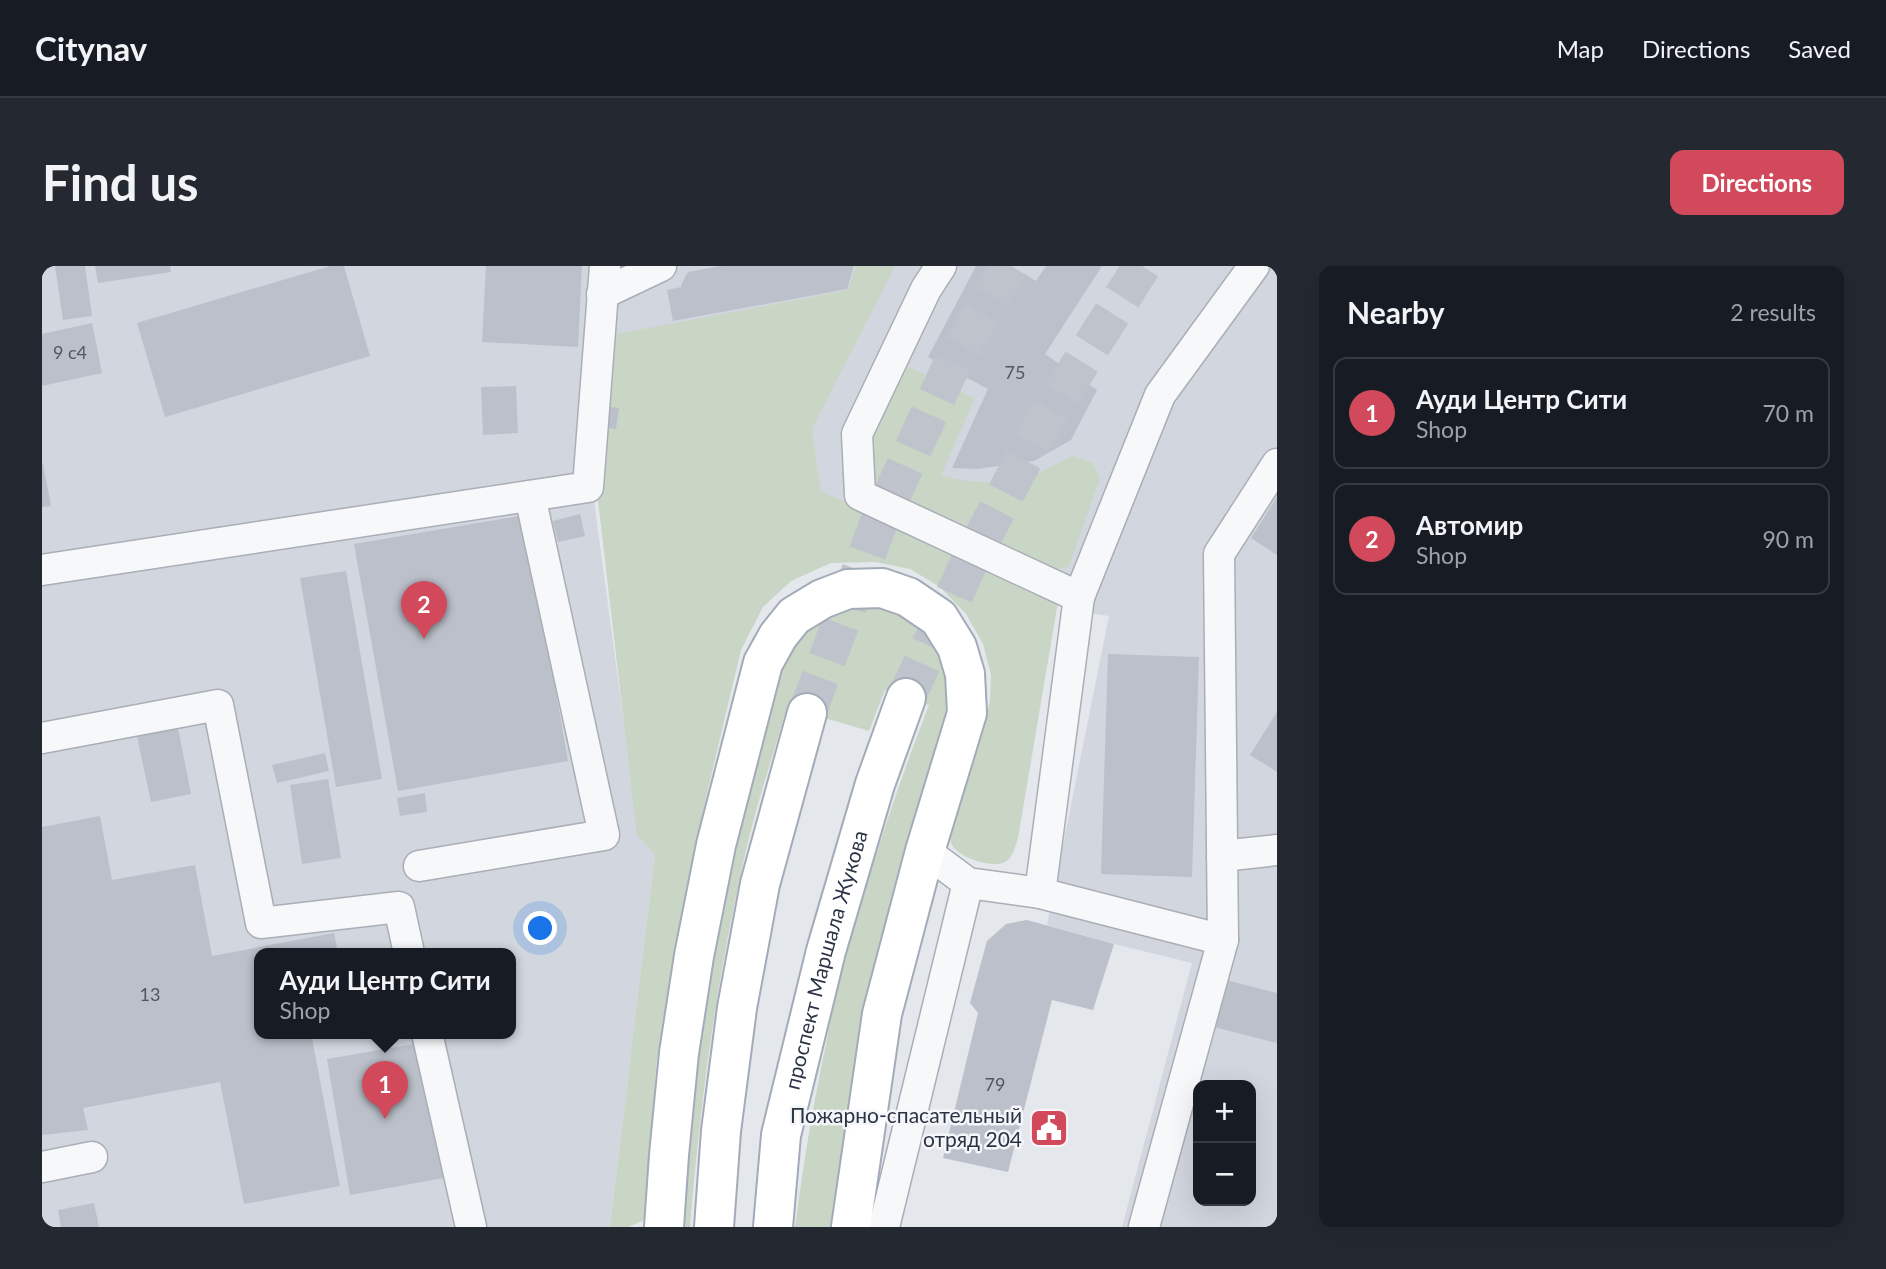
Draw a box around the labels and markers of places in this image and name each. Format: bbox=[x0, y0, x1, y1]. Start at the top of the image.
pin: 2 bbox=[401, 581, 447, 639]
pin: 1 bbox=[362, 1061, 408, 1119]
place label: Пожарно-спасательный отряд 204 bbox=[790, 1102, 1022, 1151]
public building icon: Пожарно-спасательный отряд 204 bbox=[1028, 1107, 1070, 1149]

